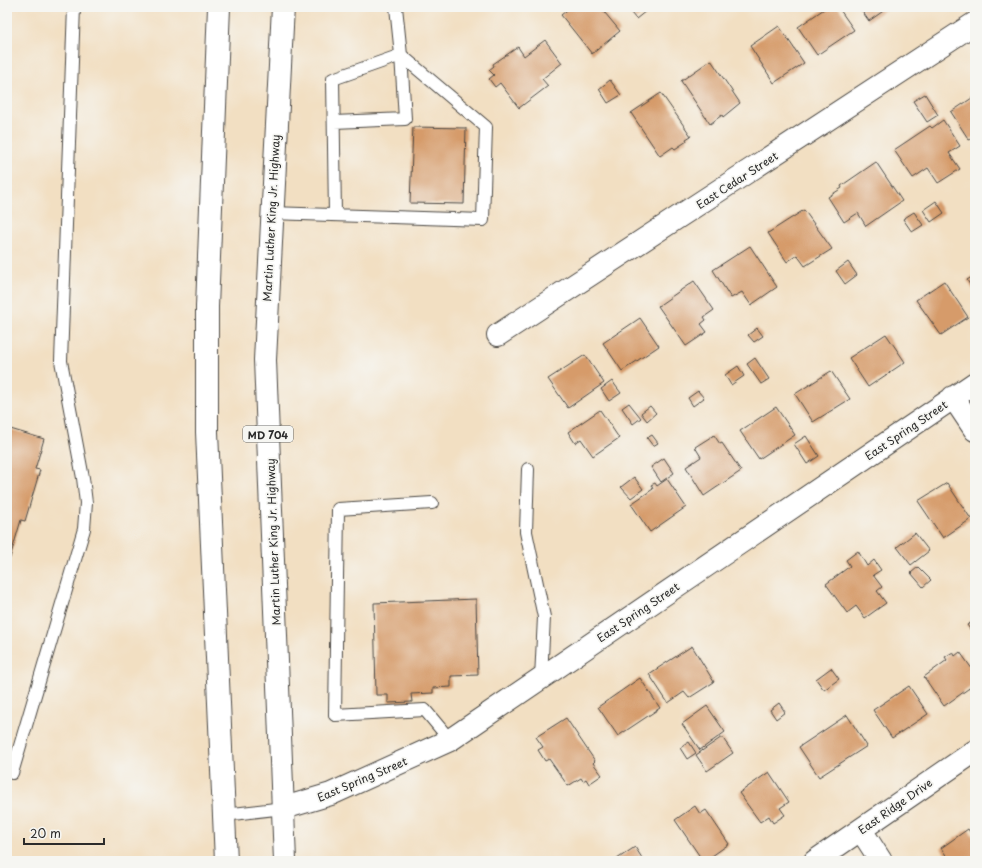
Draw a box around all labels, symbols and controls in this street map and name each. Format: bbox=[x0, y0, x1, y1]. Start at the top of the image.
street label: Martin Luther King Jr. Highway bbox=[258, 134, 284, 302]
street label: East Cedar Street bbox=[693, 147, 782, 213]
street label: East Spring Street bbox=[861, 396, 951, 464]
road number: MD 704 bbox=[243, 426, 293, 442]
street label: Martin Luther King Jr. Highway bbox=[262, 458, 284, 626]
street label: East Spring Street bbox=[593, 578, 683, 646]
street label: East Spring Street bbox=[314, 752, 410, 806]
street label: East Ridge Drive bbox=[854, 774, 936, 838]
scale bar bbox=[24, 820, 104, 846]
text: 20 m bbox=[30, 824, 61, 842]

